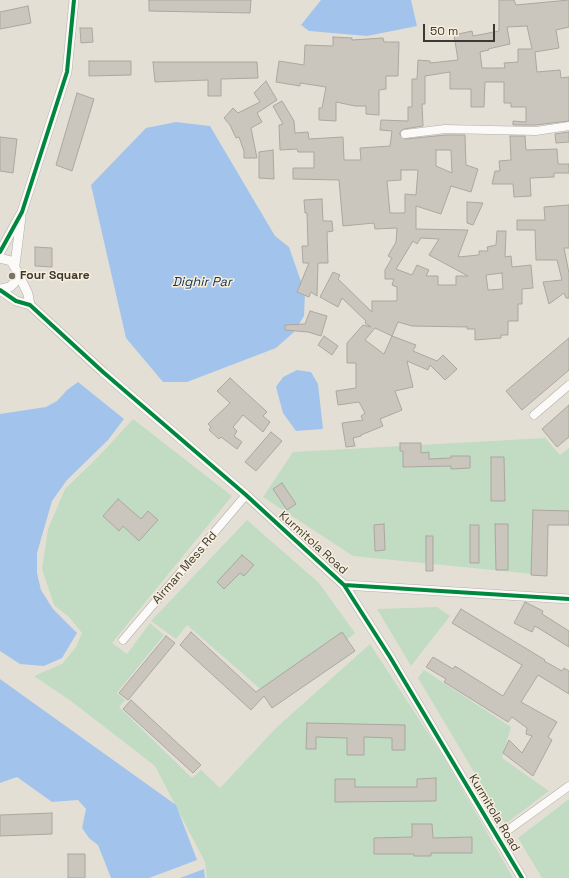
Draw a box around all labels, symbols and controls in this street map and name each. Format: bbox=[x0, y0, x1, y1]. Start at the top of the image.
scale bar bbox=[425, 16, 497, 42]
text: 50 m bbox=[430, 23, 458, 39]
place label: Four Square bbox=[20, 269, 90, 283]
marker: Four Square bbox=[7, 271, 17, 281]
water label: Dighir Par bbox=[172, 274, 232, 290]
street label: Kurmitola Road bbox=[276, 508, 350, 578]
street label: Airman Mess Rd bbox=[150, 529, 220, 607]
street label: Kurmitola Road bbox=[465, 772, 523, 854]

